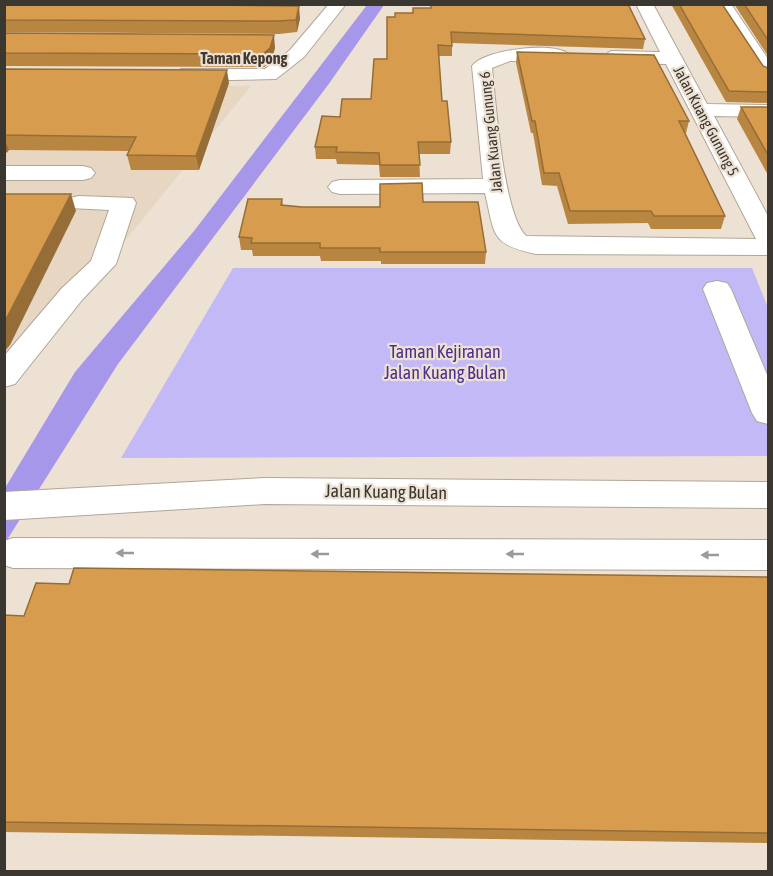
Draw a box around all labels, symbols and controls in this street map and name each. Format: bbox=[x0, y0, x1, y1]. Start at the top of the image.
district label: Taman Kepong bbox=[201, 49, 288, 67]
street label: Jalan Kuang Gunung 5 bbox=[670, 63, 743, 179]
street label: Jalan Kuang Gunung 6 bbox=[476, 71, 505, 194]
park label: Taman Kejiranan Jalan Kuang Bulan bbox=[384, 341, 506, 383]
street label: Jalan Kuang Bulan bbox=[325, 480, 447, 503]
one-way arrow bbox=[116, 548, 135, 558]
one-way arrow bbox=[311, 549, 330, 559]
one-way arrow bbox=[506, 549, 525, 559]
one-way arrow bbox=[701, 550, 720, 560]

